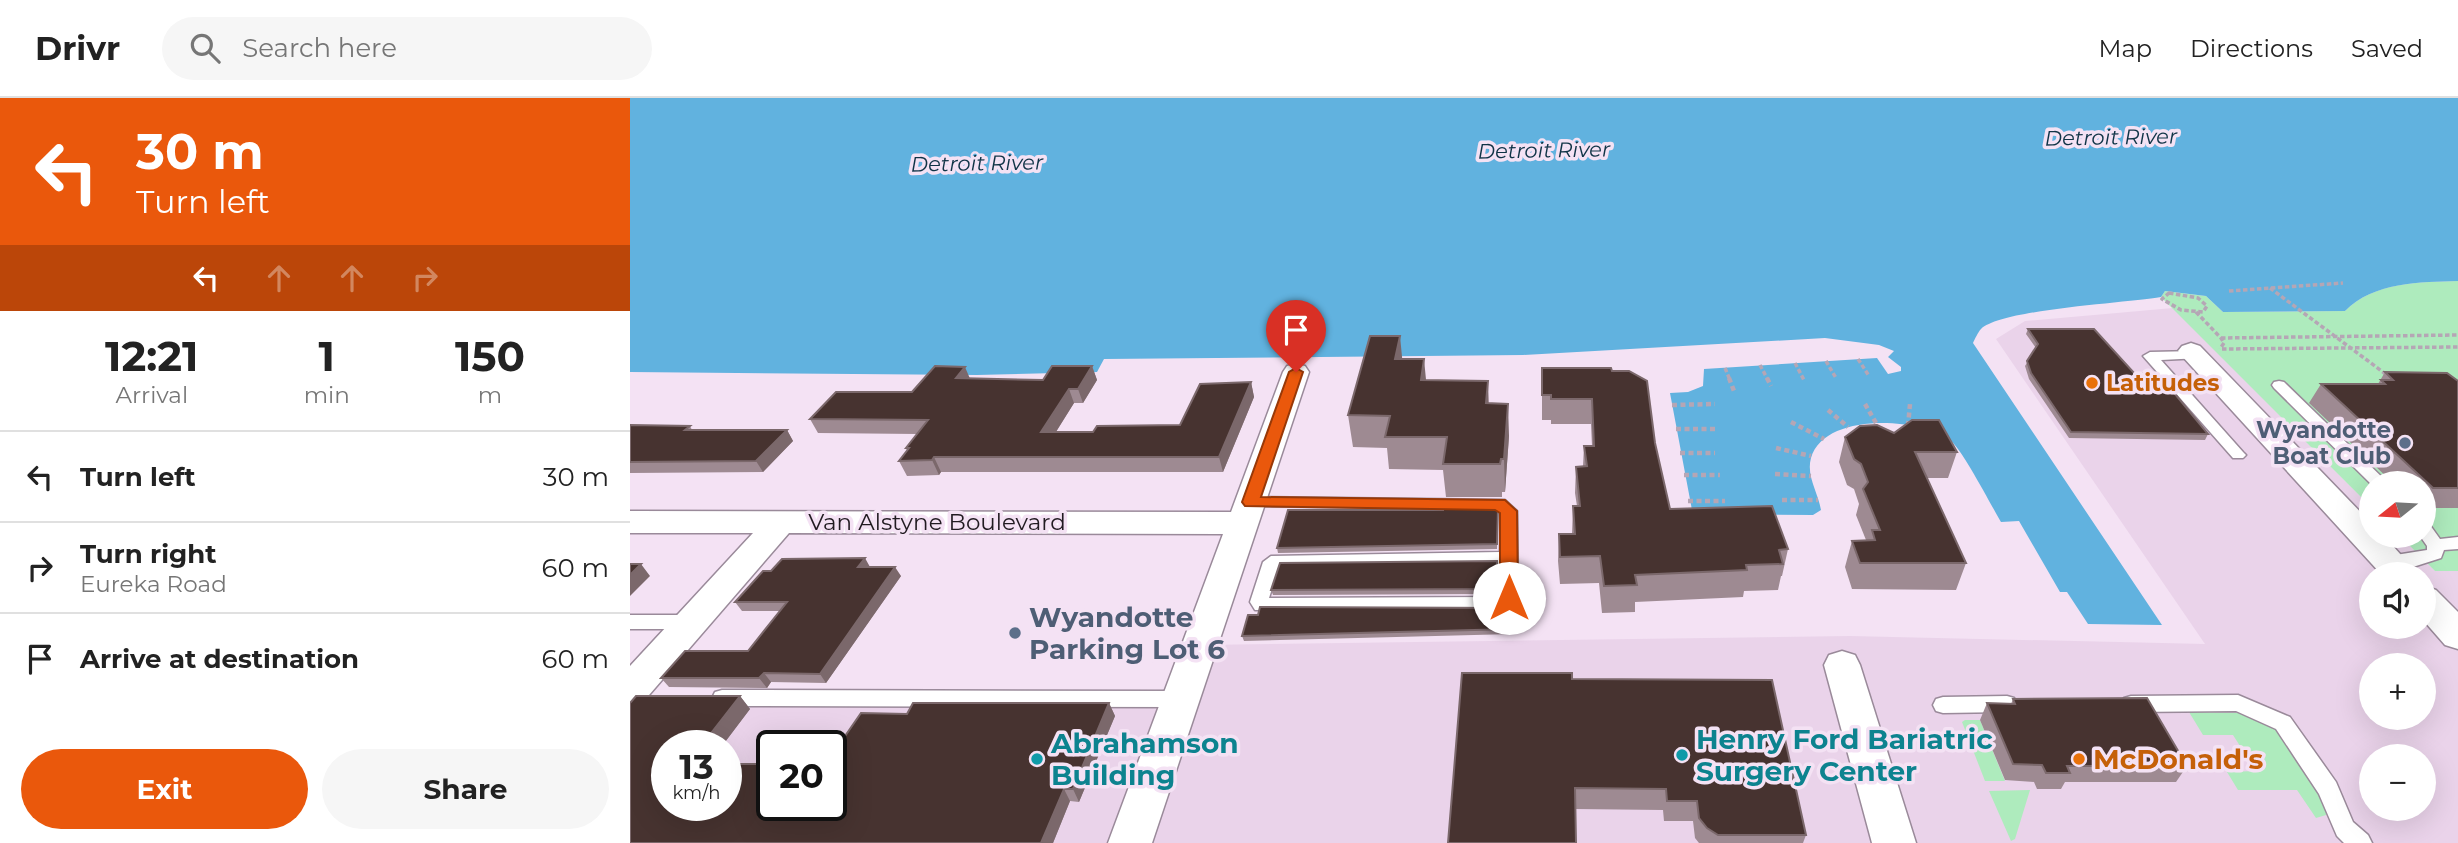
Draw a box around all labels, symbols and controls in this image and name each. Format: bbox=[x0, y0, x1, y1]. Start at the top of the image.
search box bbox=[162, 17, 652, 80]
text: Drivr bbox=[35, 28, 120, 68]
icon: search bbox=[186, 29, 224, 67]
text: Search here bbox=[242, 32, 397, 64]
text: Map bbox=[2099, 34, 2152, 63]
text: Directions bbox=[2190, 34, 2313, 63]
text: Saved bbox=[2351, 34, 2423, 63]
text: 30 m bbox=[136, 122, 264, 181]
water label: Detroit River bbox=[2044, 123, 2178, 151]
icon: left bbox=[21, 126, 112, 217]
water label: Detroit River bbox=[1477, 136, 1611, 164]
water label: Detroit River bbox=[910, 149, 1044, 177]
text: Turn left bbox=[136, 182, 270, 221]
icon: left bbox=[187, 259, 225, 297]
icon: ahead bbox=[260, 259, 298, 297]
icon: ahead bbox=[333, 259, 371, 297]
icon: right bbox=[406, 259, 444, 297]
pin bbox=[1266, 300, 1326, 372]
icon: arrive bbox=[1277, 311, 1315, 349]
text: 12:21 bbox=[105, 330, 199, 382]
text: 1 bbox=[319, 330, 335, 382]
text: 150 bbox=[455, 330, 525, 382]
place label: Latitudes bbox=[2106, 369, 2220, 397]
marker: Latitudes bbox=[2084, 375, 2100, 391]
text: Arrival bbox=[116, 381, 188, 409]
text: min bbox=[304, 381, 350, 409]
text: m bbox=[478, 381, 502, 409]
place label: Wyandotte Boat Club bbox=[2256, 416, 2391, 470]
marker: Wyandotte Boat Club bbox=[2397, 435, 2413, 451]
icon: left bbox=[21, 458, 59, 496]
text: Turn left bbox=[80, 461, 196, 493]
text: 30 m bbox=[543, 461, 609, 493]
north arrow bbox=[2359, 471, 2436, 548]
map controls bbox=[2359, 471, 2436, 821]
street label: Van Alstyne Boulevard bbox=[808, 508, 1066, 536]
text: Turn right bbox=[80, 538, 216, 570]
icon: right bbox=[21, 549, 59, 587]
text: 60 m bbox=[542, 552, 609, 584]
position arrow bbox=[1472, 561, 1546, 635]
button: sound bbox=[2359, 562, 2436, 639]
text: Eureka Road bbox=[80, 570, 227, 598]
place label: Wyandotte Parking Lot 6 bbox=[1029, 600, 1225, 666]
marker: Wyandotte Parking Lot 6 bbox=[1007, 625, 1023, 641]
icon: arrive bbox=[21, 640, 59, 678]
text: Arrive at destination bbox=[80, 643, 359, 675]
text: 60 m bbox=[542, 643, 609, 675]
button: + bbox=[2359, 653, 2436, 730]
place label: Henry Ford Bariatric Surgery Center bbox=[1696, 722, 1993, 788]
place label: Abrahamson Building bbox=[1050, 726, 1239, 792]
speed limit sign: 20 bbox=[756, 730, 847, 821]
place label: McDonald's bbox=[2093, 742, 2264, 776]
button: − bbox=[2359, 744, 2436, 821]
text: 13 bbox=[679, 745, 714, 788]
marker: Henry Ford Bariatric Surgery Center bbox=[1674, 747, 1690, 763]
button: Exit bbox=[21, 749, 308, 829]
button: Share bbox=[322, 749, 609, 829]
marker: Abrahamson Building bbox=[1029, 751, 1045, 767]
marker: McDonald's bbox=[2071, 751, 2087, 767]
text: km/h bbox=[672, 782, 721, 804]

